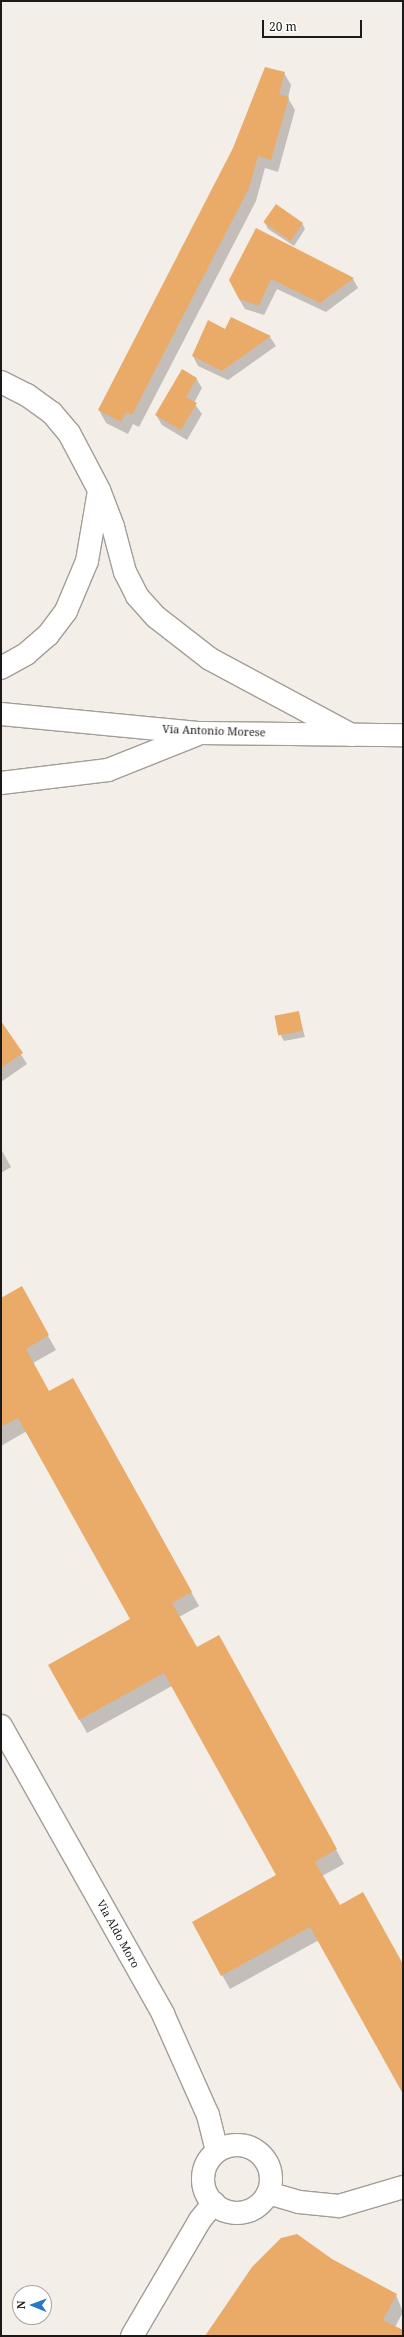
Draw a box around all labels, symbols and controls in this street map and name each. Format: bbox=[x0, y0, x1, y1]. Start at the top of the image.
scale bar bbox=[264, 12, 364, 38]
text: 20 m bbox=[269, 18, 297, 35]
street label: Via Antonio Morese bbox=[162, 723, 266, 739]
street label: Via Aldo Moro bbox=[94, 1898, 142, 1970]
north arrow bbox=[12, 2285, 52, 2325]
text: N bbox=[13, 2300, 28, 2309]

